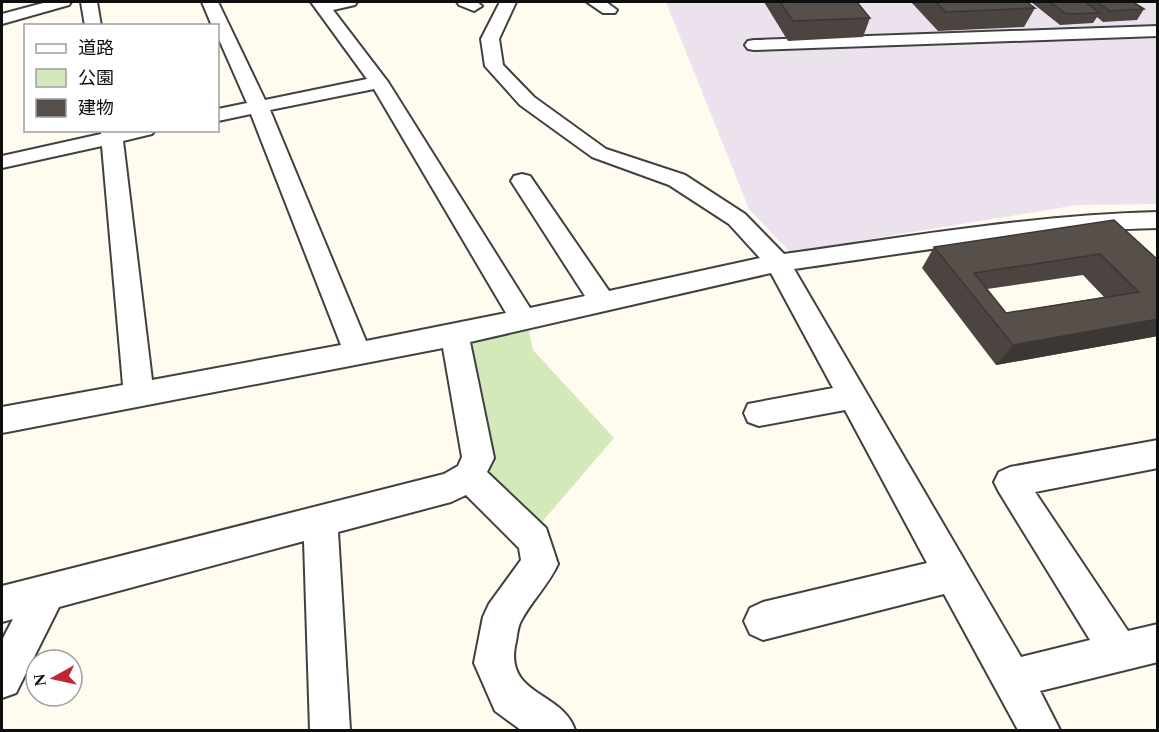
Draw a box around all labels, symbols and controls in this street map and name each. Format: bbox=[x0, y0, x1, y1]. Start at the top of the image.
legend bbox=[24, 24, 219, 132]
text: 道路 bbox=[78, 35, 114, 62]
text: 公園 bbox=[78, 65, 114, 92]
text: 建物 bbox=[78, 95, 114, 122]
north arrow bbox=[24, 648, 84, 708]
text: N bbox=[27, 672, 53, 688]

